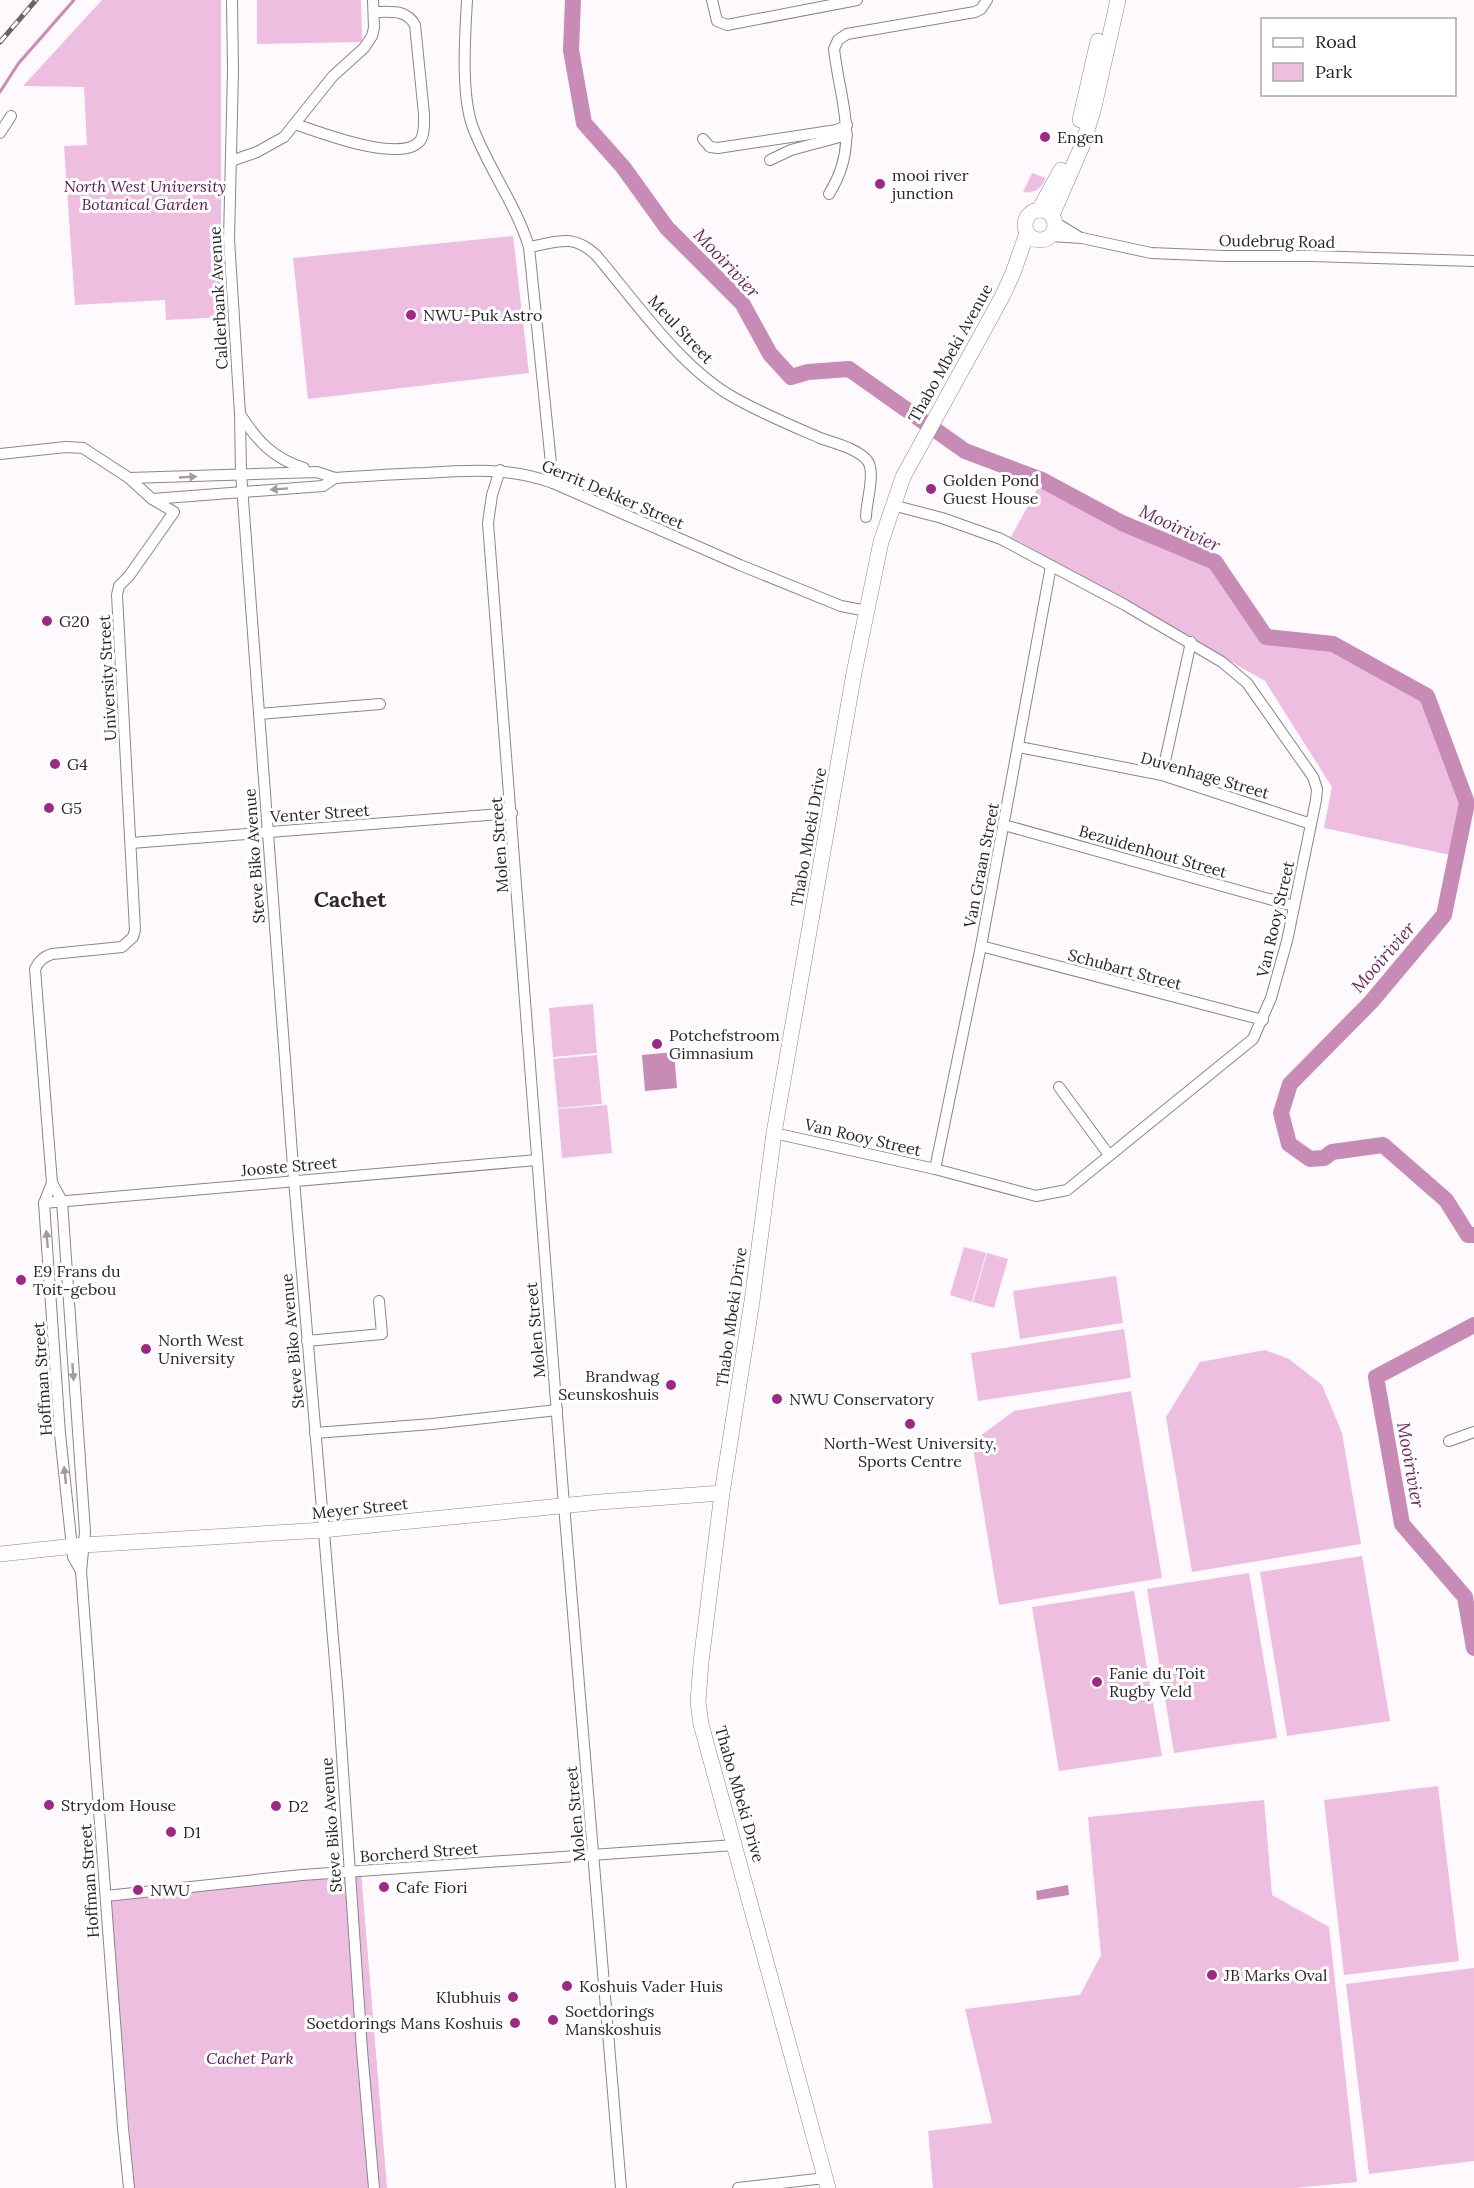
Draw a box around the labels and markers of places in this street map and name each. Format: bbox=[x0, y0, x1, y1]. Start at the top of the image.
place label: Engen bbox=[1057, 127, 1104, 147]
marker: Engen bbox=[1038, 130, 1052, 144]
place label: mooi river junction bbox=[890, 165, 969, 203]
marker: mooi river junction bbox=[873, 177, 887, 191]
place label: NWU-Puk Astro bbox=[423, 305, 542, 325]
marker: NWU-Puk Astro bbox=[404, 308, 418, 322]
place label: Golden Pond Guest House bbox=[943, 470, 1040, 508]
marker: Golden Pond Guest House bbox=[924, 482, 938, 496]
place label: G20 bbox=[59, 611, 90, 631]
marker: G20 bbox=[40, 614, 54, 628]
place label: G4 bbox=[67, 754, 88, 774]
marker: G4 bbox=[48, 757, 62, 771]
place label: G5 bbox=[61, 798, 82, 818]
marker: G5 bbox=[42, 801, 56, 815]
place label: Potchefstroom Gimnasium bbox=[669, 1025, 780, 1063]
marker: Potchefstroom Gimnasium bbox=[650, 1037, 664, 1051]
place label: E9 Frans du Toit-gebou bbox=[33, 1261, 121, 1299]
marker: E9 Frans du Toit-gebou bbox=[14, 1273, 28, 1287]
place label: North West University bbox=[158, 1330, 245, 1368]
marker: North West University bbox=[139, 1342, 153, 1356]
place label: Brandwag Seunskoshuis bbox=[558, 1366, 660, 1404]
marker: Brandwag Seunskoshuis bbox=[664, 1378, 678, 1392]
place label: NWU Conservatory bbox=[789, 1389, 935, 1409]
marker: NWU Conservatory bbox=[770, 1392, 784, 1406]
marker: North-West University, Sports Centre bbox=[903, 1417, 917, 1431]
place label: North-West University, Sports Centre bbox=[823, 1433, 997, 1471]
place label: Fanie du Toit Rugby Veld bbox=[1109, 1663, 1206, 1701]
marker: Fanie du Toit Rugby Veld bbox=[1090, 1675, 1104, 1689]
place label: Strydom House bbox=[61, 1795, 177, 1815]
place label: D2 bbox=[288, 1796, 309, 1816]
marker: Strydom House bbox=[42, 1798, 56, 1812]
marker: D2 bbox=[269, 1799, 283, 1813]
place label: D1 bbox=[183, 1822, 201, 1842]
marker: D1 bbox=[164, 1825, 178, 1839]
place label: Cafe Fiori bbox=[396, 1877, 468, 1897]
place label: NWU bbox=[150, 1880, 190, 1900]
marker: Cafe Fiori bbox=[377, 1880, 391, 1894]
marker: NWU bbox=[131, 1883, 145, 1897]
place label: JB Marks Oval bbox=[1223, 1965, 1327, 1985]
marker: JB Marks Oval bbox=[1205, 1968, 1219, 1982]
place label: Koshuis Vader Huis bbox=[579, 1976, 723, 1996]
marker: Koshuis Vader Huis bbox=[560, 1979, 574, 1993]
place label: Klubhuis bbox=[436, 1987, 501, 2007]
marker: Klubhuis bbox=[506, 1990, 520, 2004]
place label: Soetdorings Manskoshuis bbox=[565, 2001, 661, 2039]
place label: Soetdorings Mans Koshuis bbox=[307, 2013, 503, 2033]
marker: Soetdorings Manskoshuis bbox=[546, 2013, 560, 2027]
marker: Soetdorings Mans Koshuis bbox=[508, 2016, 522, 2030]

